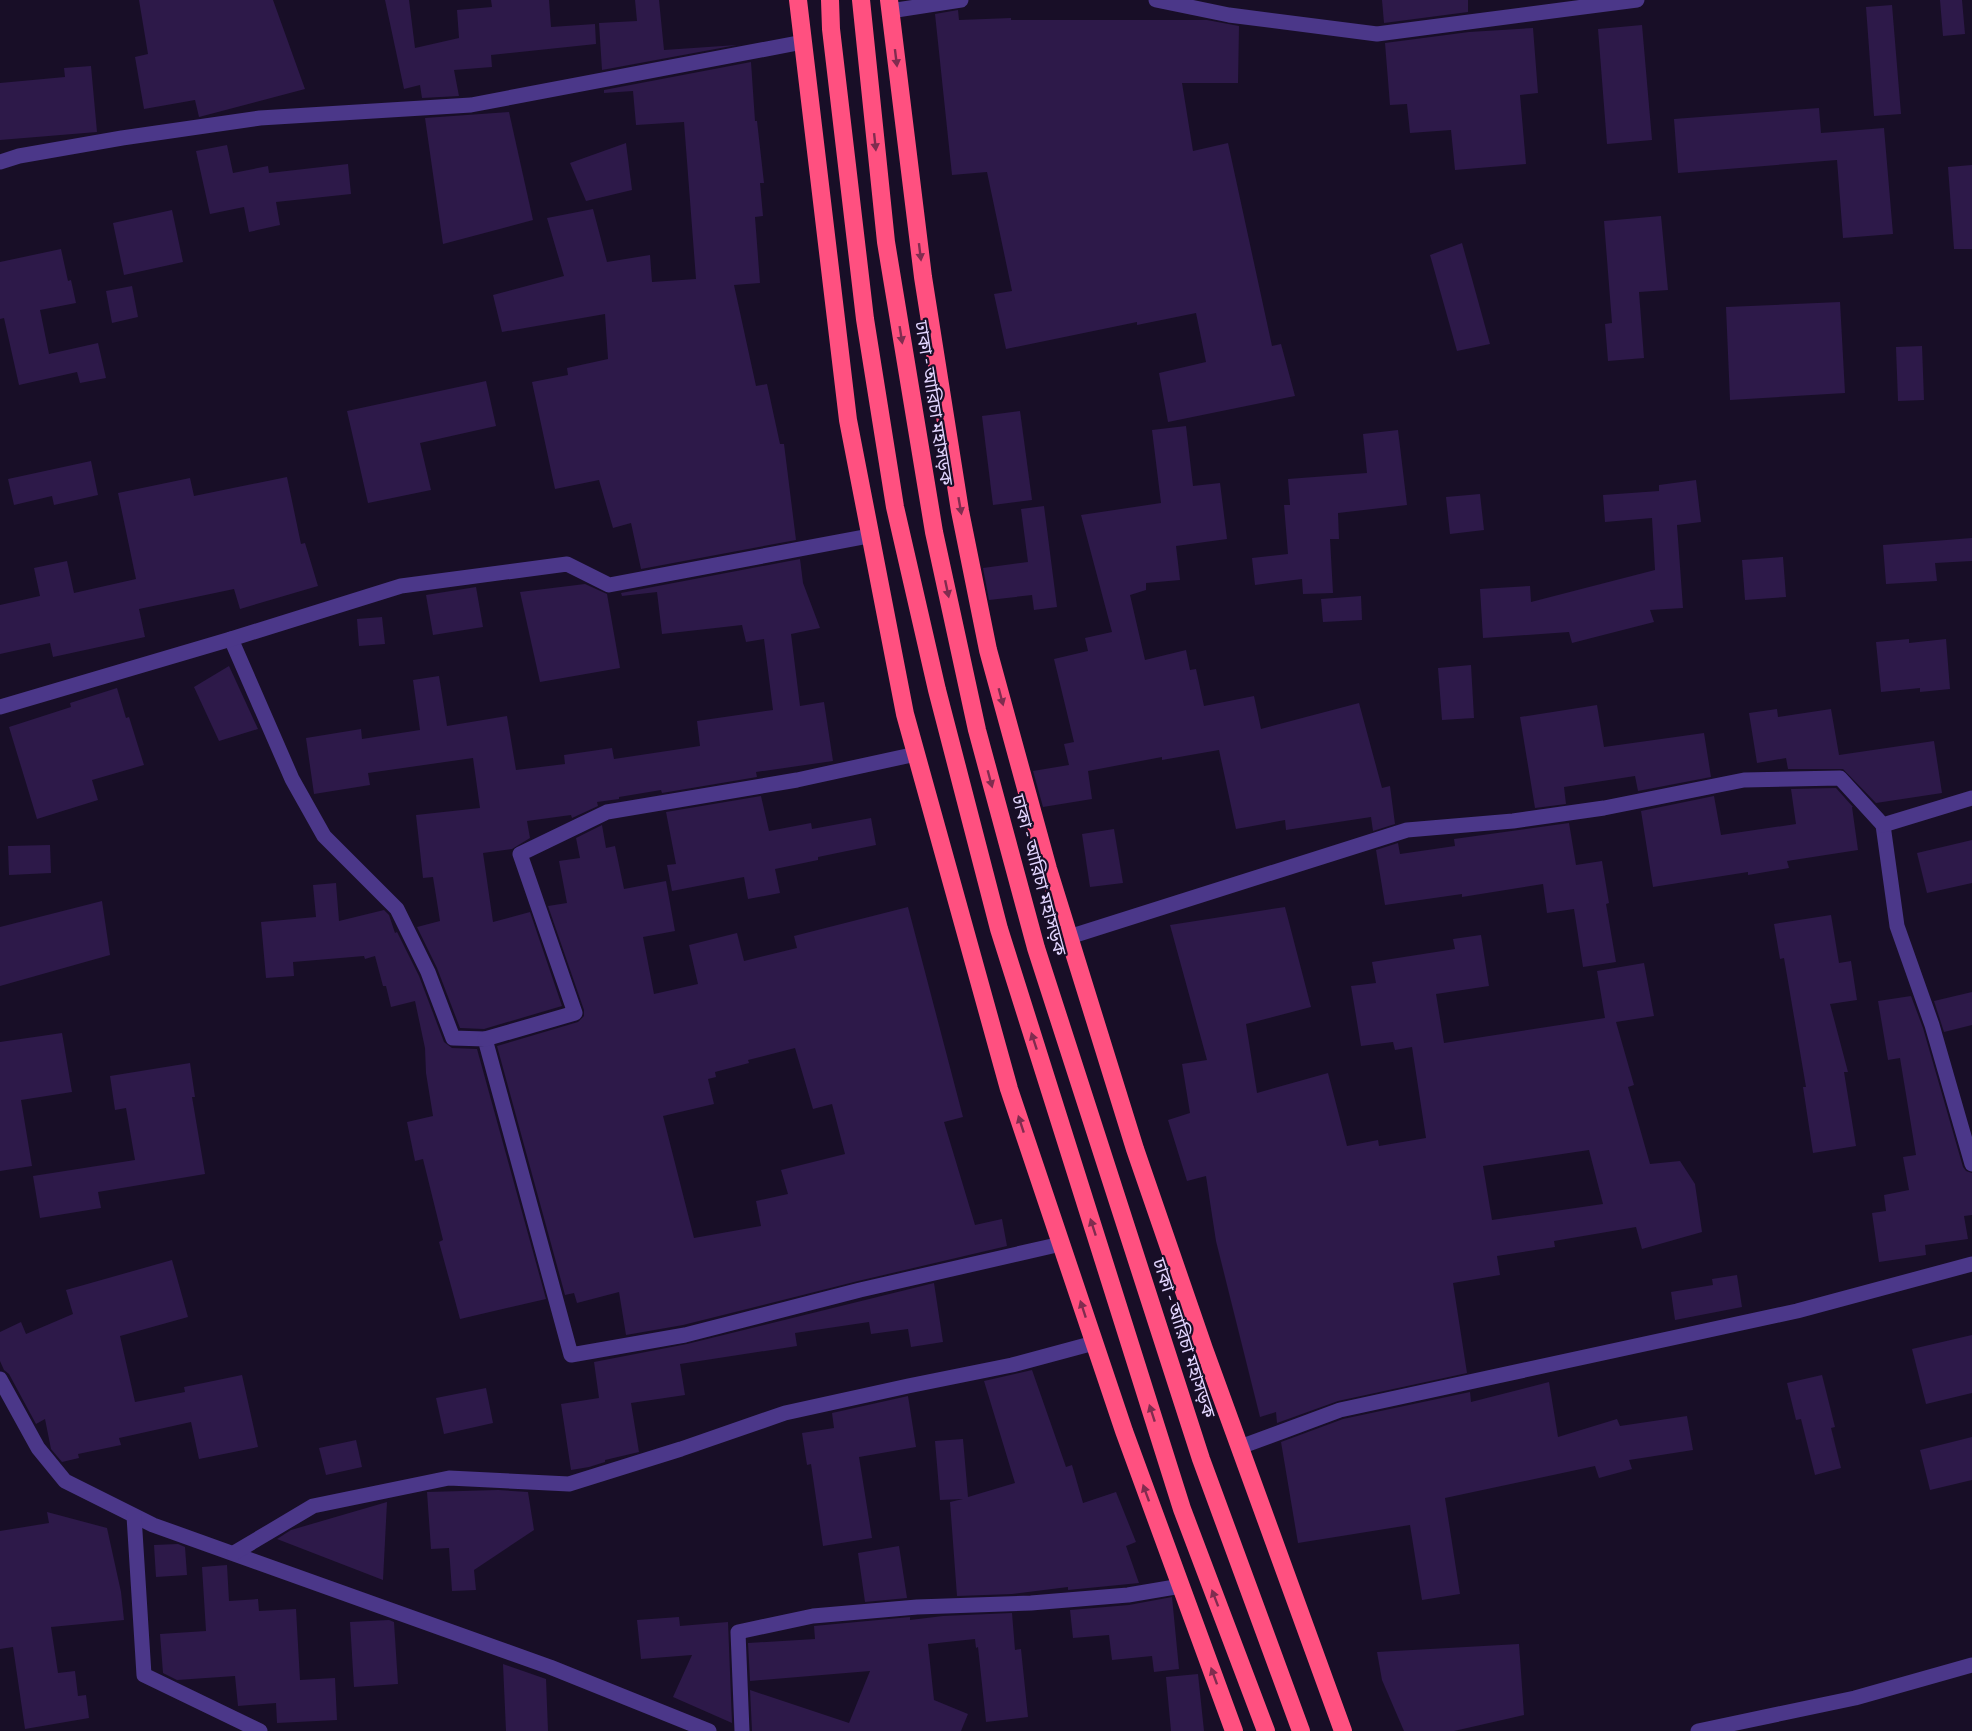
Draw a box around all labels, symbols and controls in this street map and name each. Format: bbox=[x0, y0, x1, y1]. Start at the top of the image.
one-way arrow bbox=[891, 49, 900, 68]
one-way arrow bbox=[871, 132, 880, 151]
one-way arrow bbox=[915, 242, 924, 261]
street label: ঢাকা - আরিচা মহাসড়ক bbox=[912, 318, 958, 487]
one-way arrow bbox=[897, 326, 906, 345]
one-way arrow bbox=[956, 497, 965, 516]
one-way arrow bbox=[942, 580, 952, 598]
one-way arrow bbox=[997, 688, 1006, 706]
one-way arrow bbox=[986, 770, 995, 788]
street label: ঢাকা - আরিচা মহাসড়ক bbox=[1009, 791, 1071, 958]
one-way arrow bbox=[1029, 1032, 1039, 1050]
one-way arrow bbox=[1016, 1115, 1025, 1133]
one-way arrow bbox=[1088, 1218, 1097, 1236]
street label: ঢাকা - আরিচা মহাসড়ক bbox=[1149, 1255, 1220, 1420]
one-way arrow bbox=[1077, 1300, 1087, 1318]
one-way arrow bbox=[1147, 1404, 1156, 1422]
one-way arrow bbox=[1141, 1484, 1151, 1502]
one-way arrow bbox=[1209, 1589, 1219, 1607]
one-way arrow bbox=[1208, 1667, 1218, 1685]

